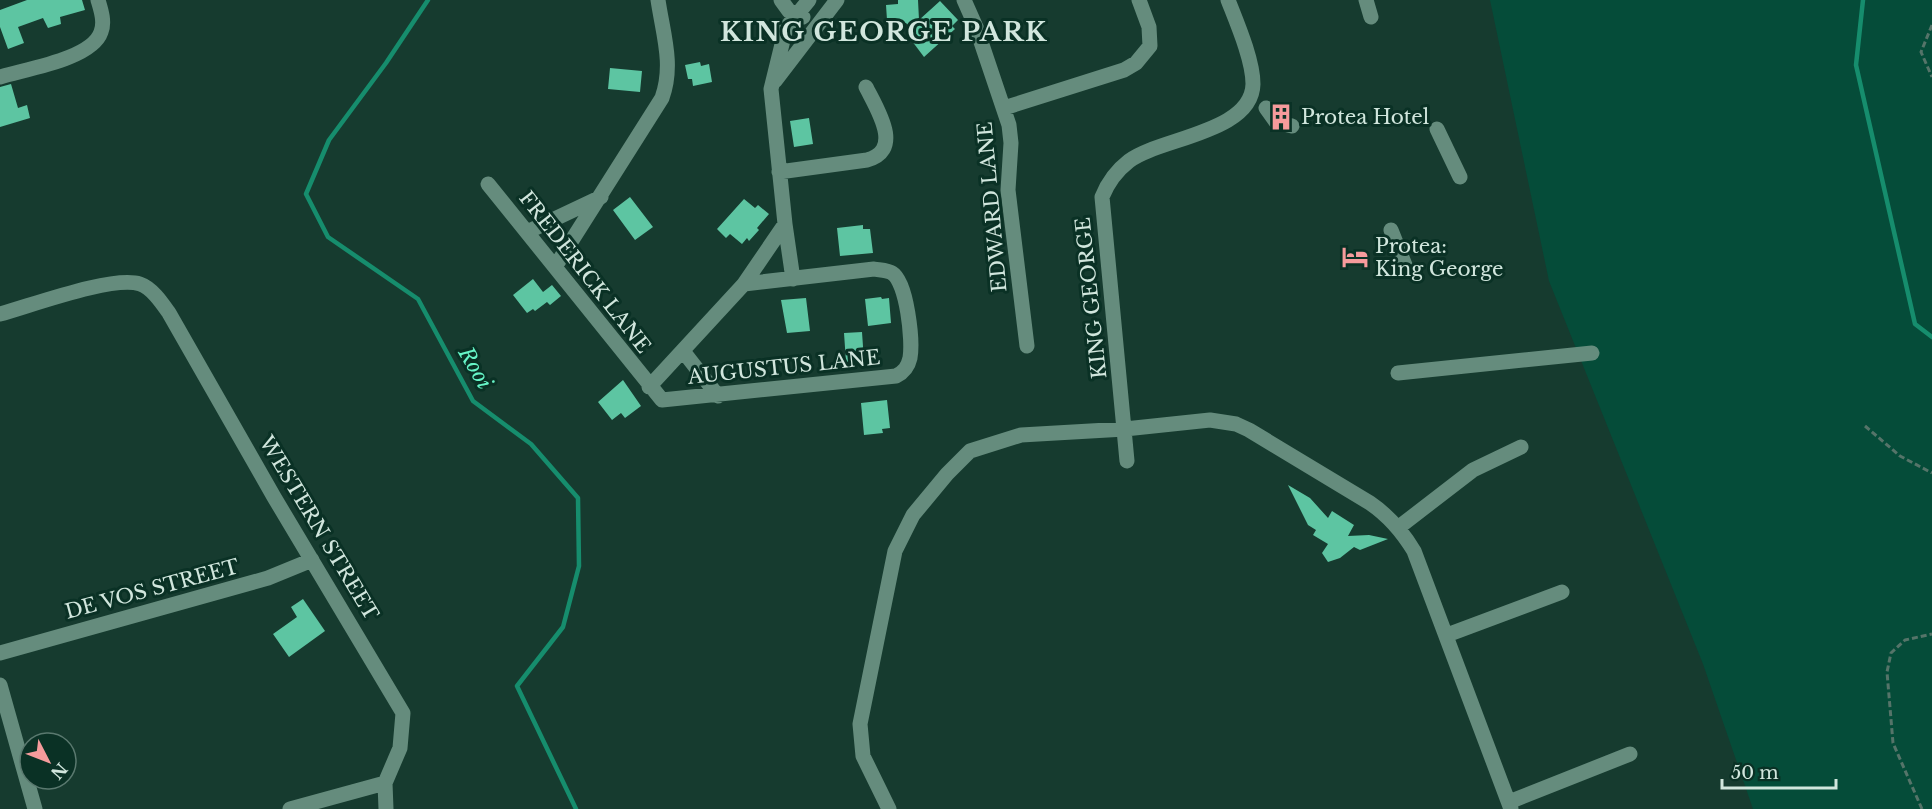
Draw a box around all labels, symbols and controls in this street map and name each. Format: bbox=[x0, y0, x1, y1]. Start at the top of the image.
district label: KING GEORGE PARK bbox=[720, 16, 1048, 48]
building icon: Protea Hotel bbox=[1266, 102, 1296, 132]
place label: Protea Hotel bbox=[1301, 105, 1429, 129]
street label: EDWARD LANE bbox=[973, 121, 1011, 293]
street label: FREDERICK LANE bbox=[514, 186, 656, 358]
street label: KING GEORGE bbox=[1071, 216, 1111, 380]
place label: Protea: King George bbox=[1375, 234, 1504, 281]
hotel icon: Protea: King George bbox=[1340, 242, 1370, 272]
water label: Rooi bbox=[452, 341, 498, 395]
street label: AUGUSTUS LANE bbox=[686, 345, 881, 389]
street label: WESTERN STREET bbox=[254, 431, 384, 624]
street label: DE VOS STREET bbox=[62, 554, 242, 624]
north arrow bbox=[18, 731, 78, 791]
scale bar bbox=[1722, 752, 1836, 790]
text: N bbox=[47, 759, 72, 783]
text: 50 m bbox=[1731, 762, 1779, 784]

